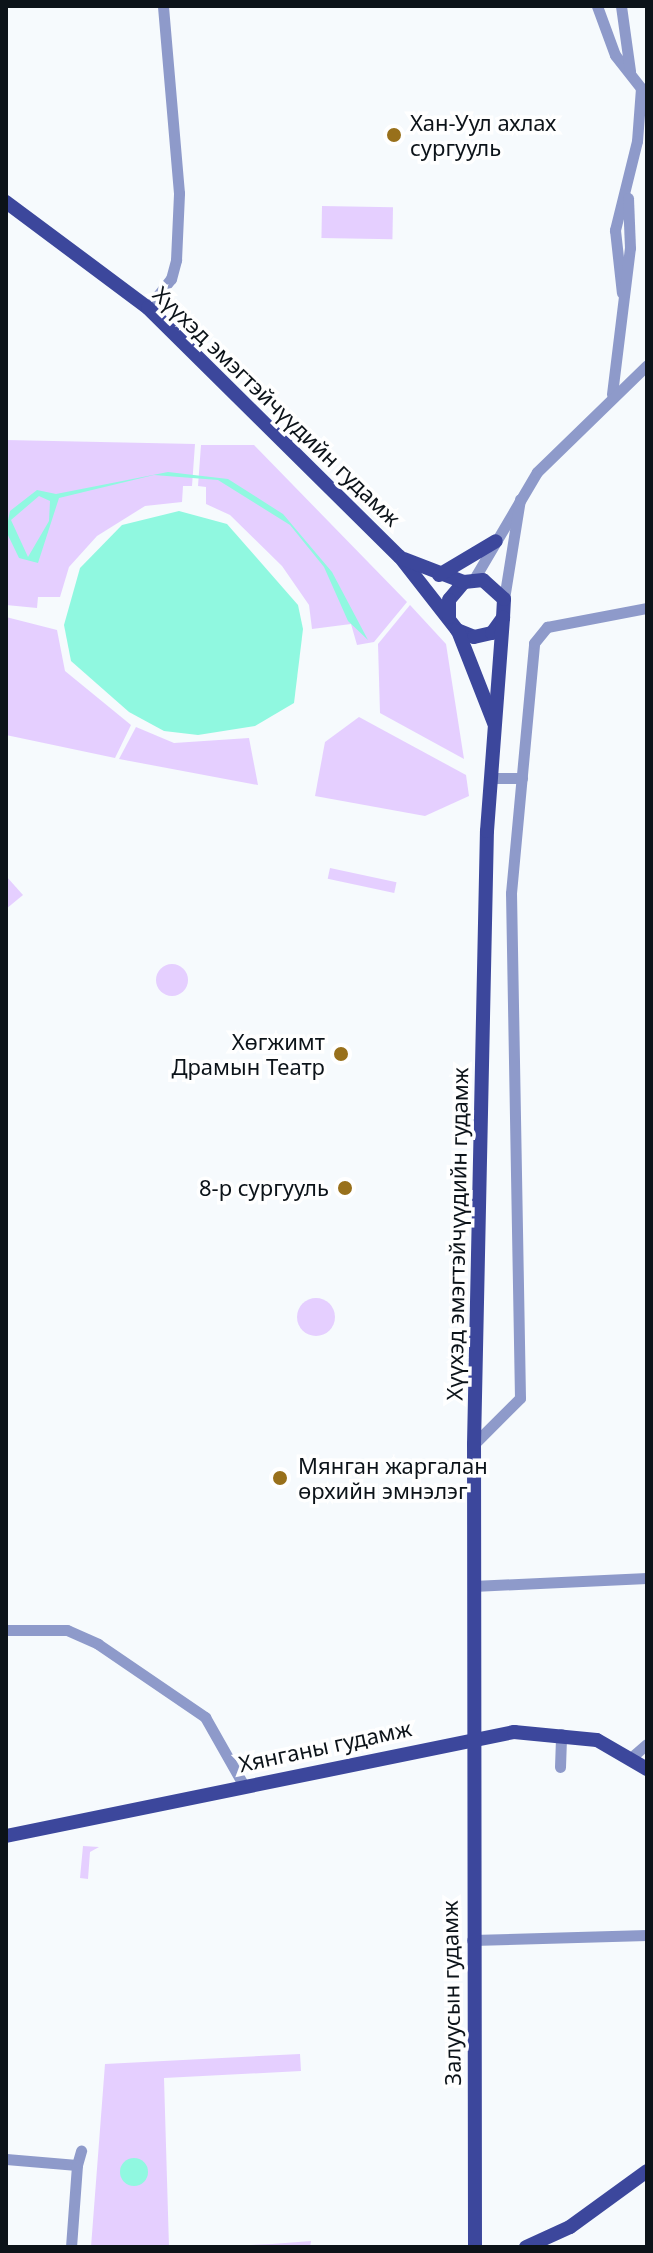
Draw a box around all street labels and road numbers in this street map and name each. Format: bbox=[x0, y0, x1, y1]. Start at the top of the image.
street label: Хүүхэд эмэгтэйчүүдийн гудамж bbox=[148, 281, 406, 531]
street label: Хүүхэд эмэгтэйчүүдийн гудамж bbox=[441, 1067, 473, 1401]
street label: Хянганы гудамж bbox=[236, 1715, 414, 1777]
street label: Залуусын гудамж bbox=[436, 1900, 466, 2086]

